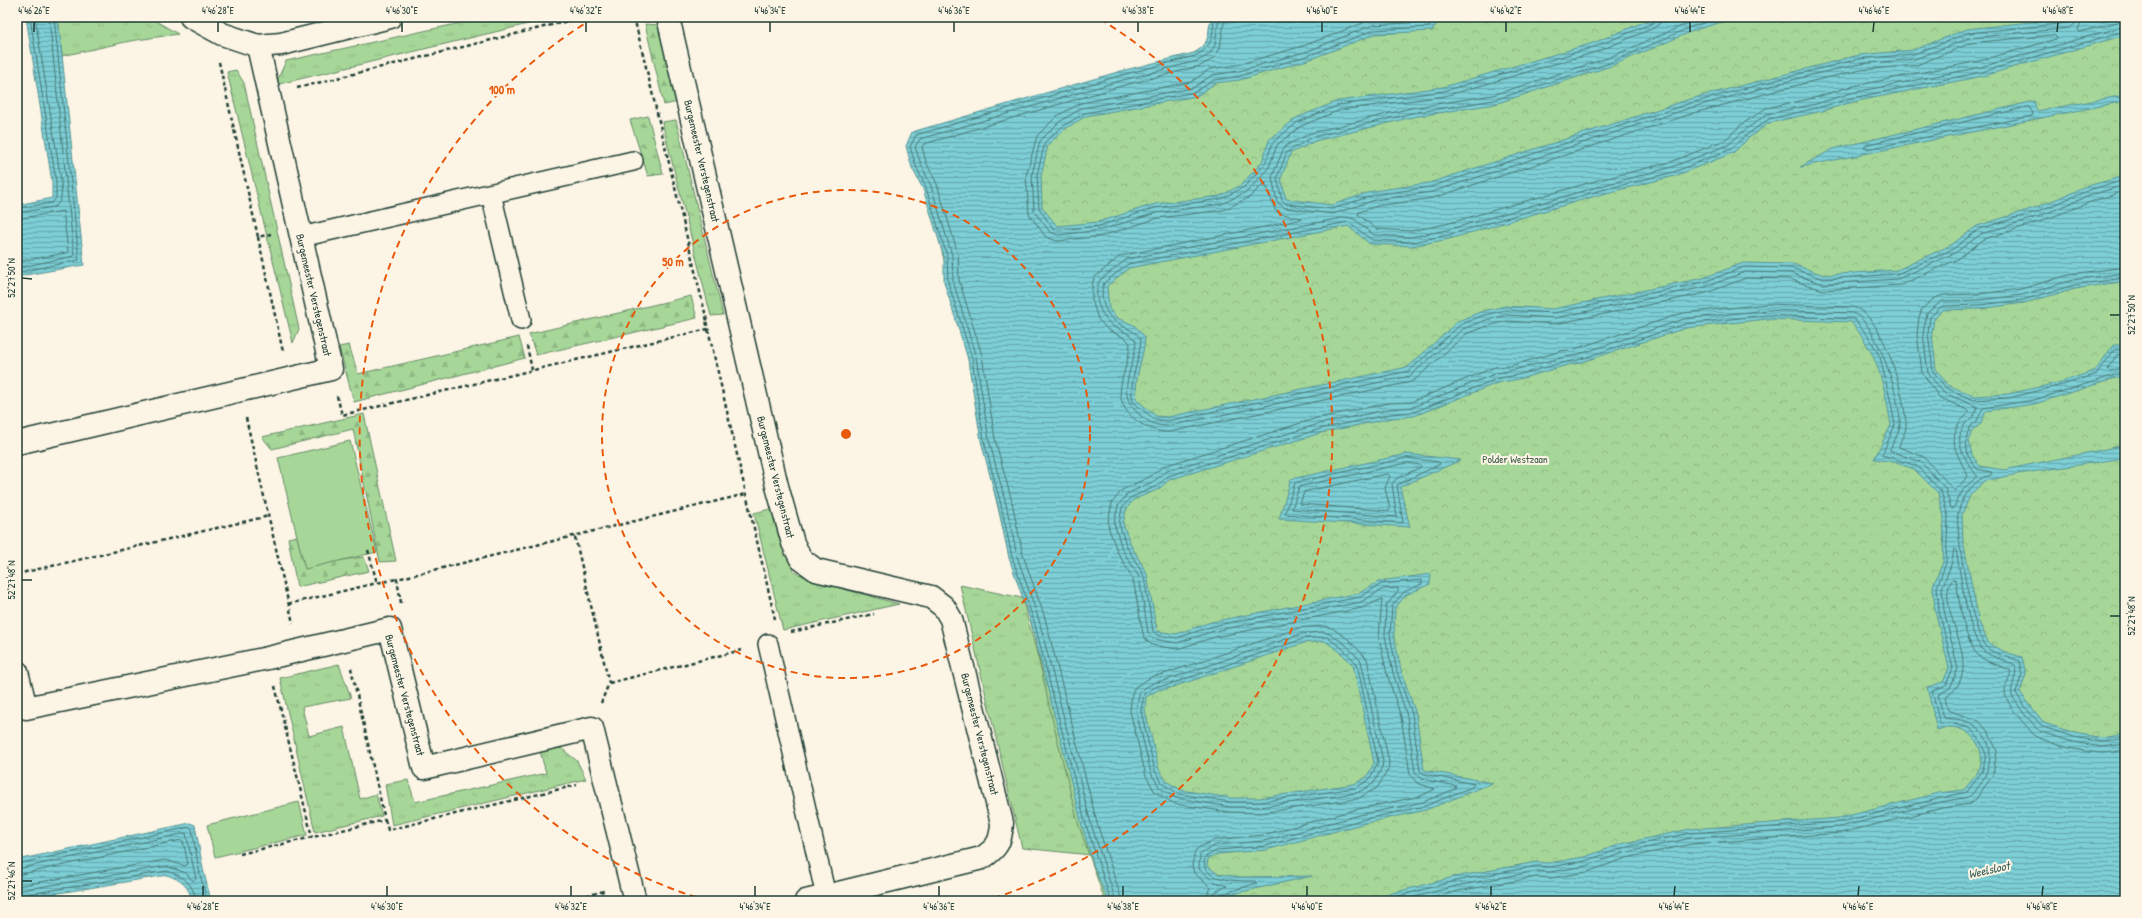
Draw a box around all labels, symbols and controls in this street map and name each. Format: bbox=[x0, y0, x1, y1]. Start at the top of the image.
text: 4°46'26"E bbox=[18, 4, 50, 17]
text: 4°46'28"E bbox=[202, 4, 235, 17]
text: 4°46'30"E bbox=[386, 4, 419, 17]
text: 4°46'32"E bbox=[570, 4, 603, 17]
text: 4°46'34"E bbox=[754, 4, 786, 17]
text: 4°46'36"E bbox=[938, 4, 970, 17]
text: 4°46'38"E bbox=[1122, 4, 1154, 17]
text: 4°46'40"E bbox=[1306, 4, 1338, 17]
text: 4°46'42"E bbox=[1490, 4, 1522, 17]
text: 4°46'44"E bbox=[1675, 4, 1706, 17]
text: 4°46'46"E bbox=[1859, 4, 1890, 17]
text: 4°46'48"E bbox=[2043, 4, 2074, 17]
text: 100 m bbox=[489, 81, 515, 98]
street label: Burgemeester Verstegenstraat bbox=[681, 99, 723, 224]
street label: Burgemeester Verstegenstraat bbox=[293, 233, 335, 358]
text: 50 m bbox=[662, 253, 684, 270]
text: 52°27'50"N bbox=[5, 258, 18, 298]
text: 52°27'50"N bbox=[2125, 295, 2138, 335]
street label: Burgemeester Verstegenstraat bbox=[754, 415, 798, 540]
centre of rings bbox=[839, 427, 853, 441]
park label: Polder Westzaan bbox=[1482, 452, 1548, 466]
text: 52°27'48"N bbox=[5, 561, 18, 599]
text: 52°27'48"N bbox=[2125, 597, 2138, 635]
street label: Burgemeester Verstegenstraat bbox=[382, 633, 428, 757]
street label: Burgemeester Verstegenstraat bbox=[958, 672, 1002, 797]
water label: Weelsloot bbox=[1967, 856, 2013, 882]
text: 52°27'46"N bbox=[5, 862, 18, 900]
text: 4°46'28"E bbox=[187, 900, 220, 913]
text: 4°46'30"E bbox=[371, 900, 404, 913]
text: 4°46'32"E bbox=[555, 900, 588, 913]
text: 4°46'34"E bbox=[739, 900, 771, 913]
text: 4°46'36"E bbox=[923, 900, 955, 913]
text: 4°46'38"E bbox=[1107, 900, 1139, 913]
text: 4°46'40"E bbox=[1291, 900, 1323, 913]
text: 4°46'42"E bbox=[1475, 900, 1507, 913]
text: 4°46'44"E bbox=[1659, 900, 1690, 913]
text: 4°46'46"E bbox=[1843, 900, 1874, 913]
text: 4°46'48"E bbox=[2027, 900, 2058, 913]

